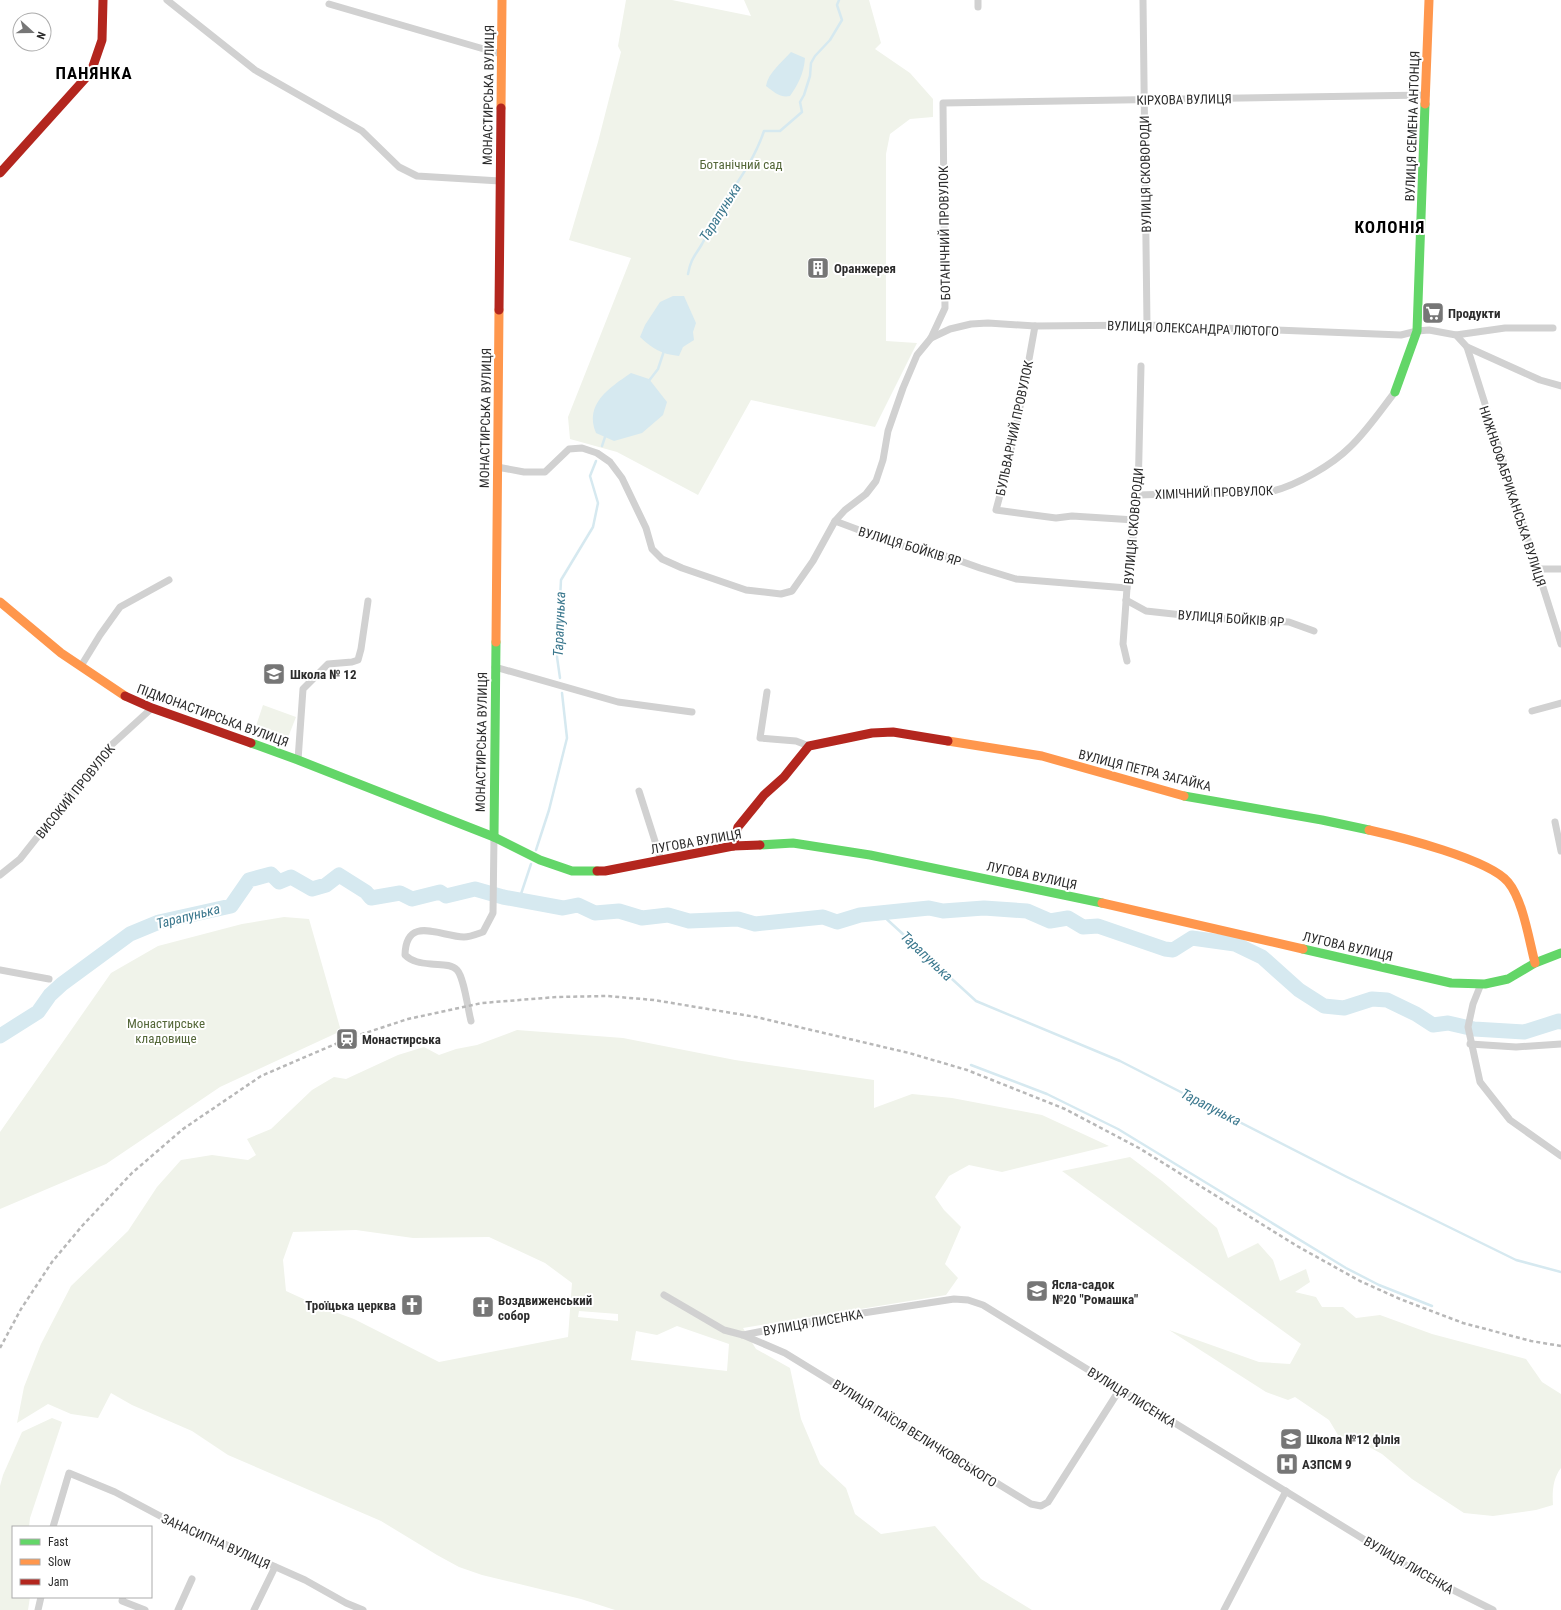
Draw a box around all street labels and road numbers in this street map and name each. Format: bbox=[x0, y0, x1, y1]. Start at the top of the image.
street label: МОНАСТИРСЬКА ВУЛИЦЯ bbox=[480, 25, 497, 165]
street label: ВУЛИЦЯ СЕМЕНА АНТОНЦЯ bbox=[1402, 50, 1423, 202]
street label: КІРХОВА ВУЛИЦЯ bbox=[1136, 91, 1232, 108]
street label: ВУЛИЦЯ СКОВОРОДИ bbox=[1137, 115, 1154, 233]
street label: БОТАНІЧНИЙ ПРОВУЛОК bbox=[936, 165, 953, 300]
street label: ВУЛИЦЯ ОЛЕКСАНДРА ЛЮТОГО bbox=[1107, 318, 1279, 339]
street label: МОНАСТИРСЬКА ВУЛИЦЯ bbox=[477, 348, 494, 488]
street label: БУЛЬВАРНИЙ ПРОВУЛОК bbox=[993, 358, 1036, 497]
street label: НИЖНЬОФАБРИКАНСЬКА ВУЛИЦЯ bbox=[1476, 404, 1549, 588]
street label: ВУЛИЦЯ СКОВОРОДИ bbox=[1121, 467, 1146, 585]
street label: ХІМІЧНИЙ ПРОВУЛОК bbox=[1155, 483, 1274, 502]
street label: ВУЛИЦЯ БОЙКІВ ЯР bbox=[857, 524, 963, 569]
street label: ВУЛИЦЯ БОЙКІВ ЯР bbox=[1177, 607, 1285, 630]
street label: МОНАСТИРСЬКА ВУЛИЦЯ bbox=[473, 672, 490, 812]
street label: ПІДМОНАСТИРСЬКА ВУЛИЦЯ bbox=[135, 681, 291, 750]
street label: ВИСОКИЙ ПРОВУЛОК bbox=[33, 741, 118, 841]
street label: ВУЛИЦЯ ПЕТРА ЗАГАЙКА bbox=[1077, 747, 1213, 794]
street label: ЛУГОВА ВУЛИЦЯ bbox=[650, 826, 743, 857]
street label: ЛУГОВА ВУЛИЦЯ bbox=[985, 859, 1078, 892]
street label: ЛУГОВА ВУЛИЦЯ bbox=[1301, 929, 1394, 964]
street label: ВУЛИЦЯ ЛИСЕНКА bbox=[762, 1306, 865, 1339]
street label: ВУЛИЦЯ ЛИСЕНКА bbox=[1085, 1364, 1179, 1431]
street label: ВУЛИЦЯ ПАЇСІЯ ВЕЛИЧКОВСЬКОГО bbox=[830, 1377, 1000, 1490]
street label: ЗАНАСИПНА ВУЛИЦЯ bbox=[159, 1511, 273, 1572]
street label: ВУЛИЦЯ ЛИСЕНКА bbox=[1361, 1534, 1457, 1597]

